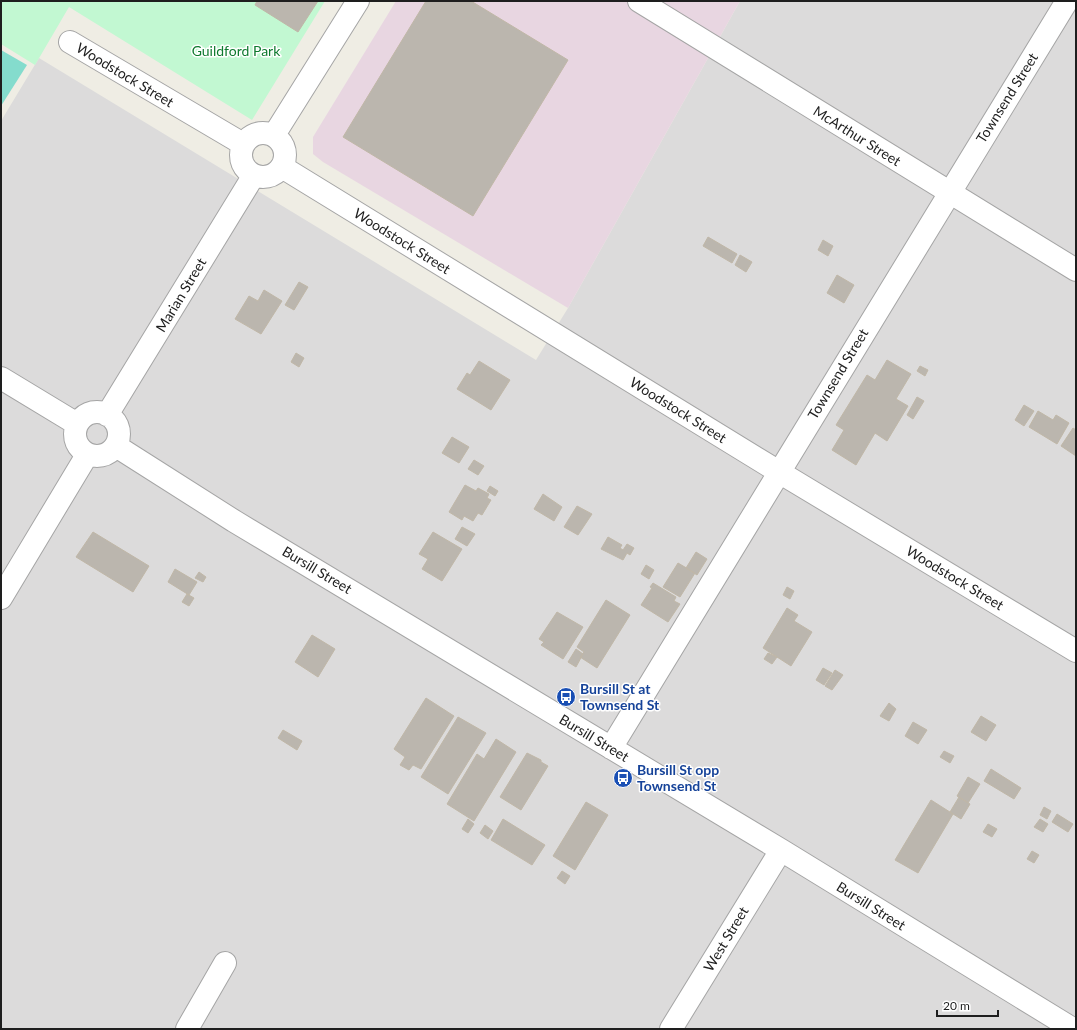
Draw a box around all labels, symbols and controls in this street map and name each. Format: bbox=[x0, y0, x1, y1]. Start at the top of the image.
street label: Woodstock Street bbox=[73, 39, 177, 110]
park label: Guildford Park bbox=[192, 42, 281, 59]
street label: Townsend Street bbox=[972, 50, 1041, 146]
street label: McArthur Street bbox=[810, 102, 904, 169]
street label: Woodstock Street bbox=[351, 204, 454, 277]
street label: Marian Street bbox=[152, 255, 209, 335]
street label: Townsend Street bbox=[804, 325, 871, 422]
street label: Woodstock Street bbox=[627, 373, 730, 446]
street label: Bursill Street bbox=[279, 542, 355, 597]
street label: Woodstock Street bbox=[903, 542, 1007, 613]
place label: Bursill St at Townsend St bbox=[580, 680, 660, 713]
bus stop icon: Bursill St at Townsend St bbox=[555, 686, 577, 708]
street label: Bursill Street bbox=[556, 710, 632, 765]
place label: Bursill St opp Townsend St bbox=[637, 761, 719, 794]
bus stop icon: Bursill St opp Townsend St bbox=[612, 767, 634, 789]
street label: Bursill Street bbox=[834, 878, 909, 934]
street label: West Street bbox=[700, 903, 752, 974]
scale bar bbox=[937, 992, 998, 1018]
text: 20 m bbox=[943, 998, 970, 1013]

